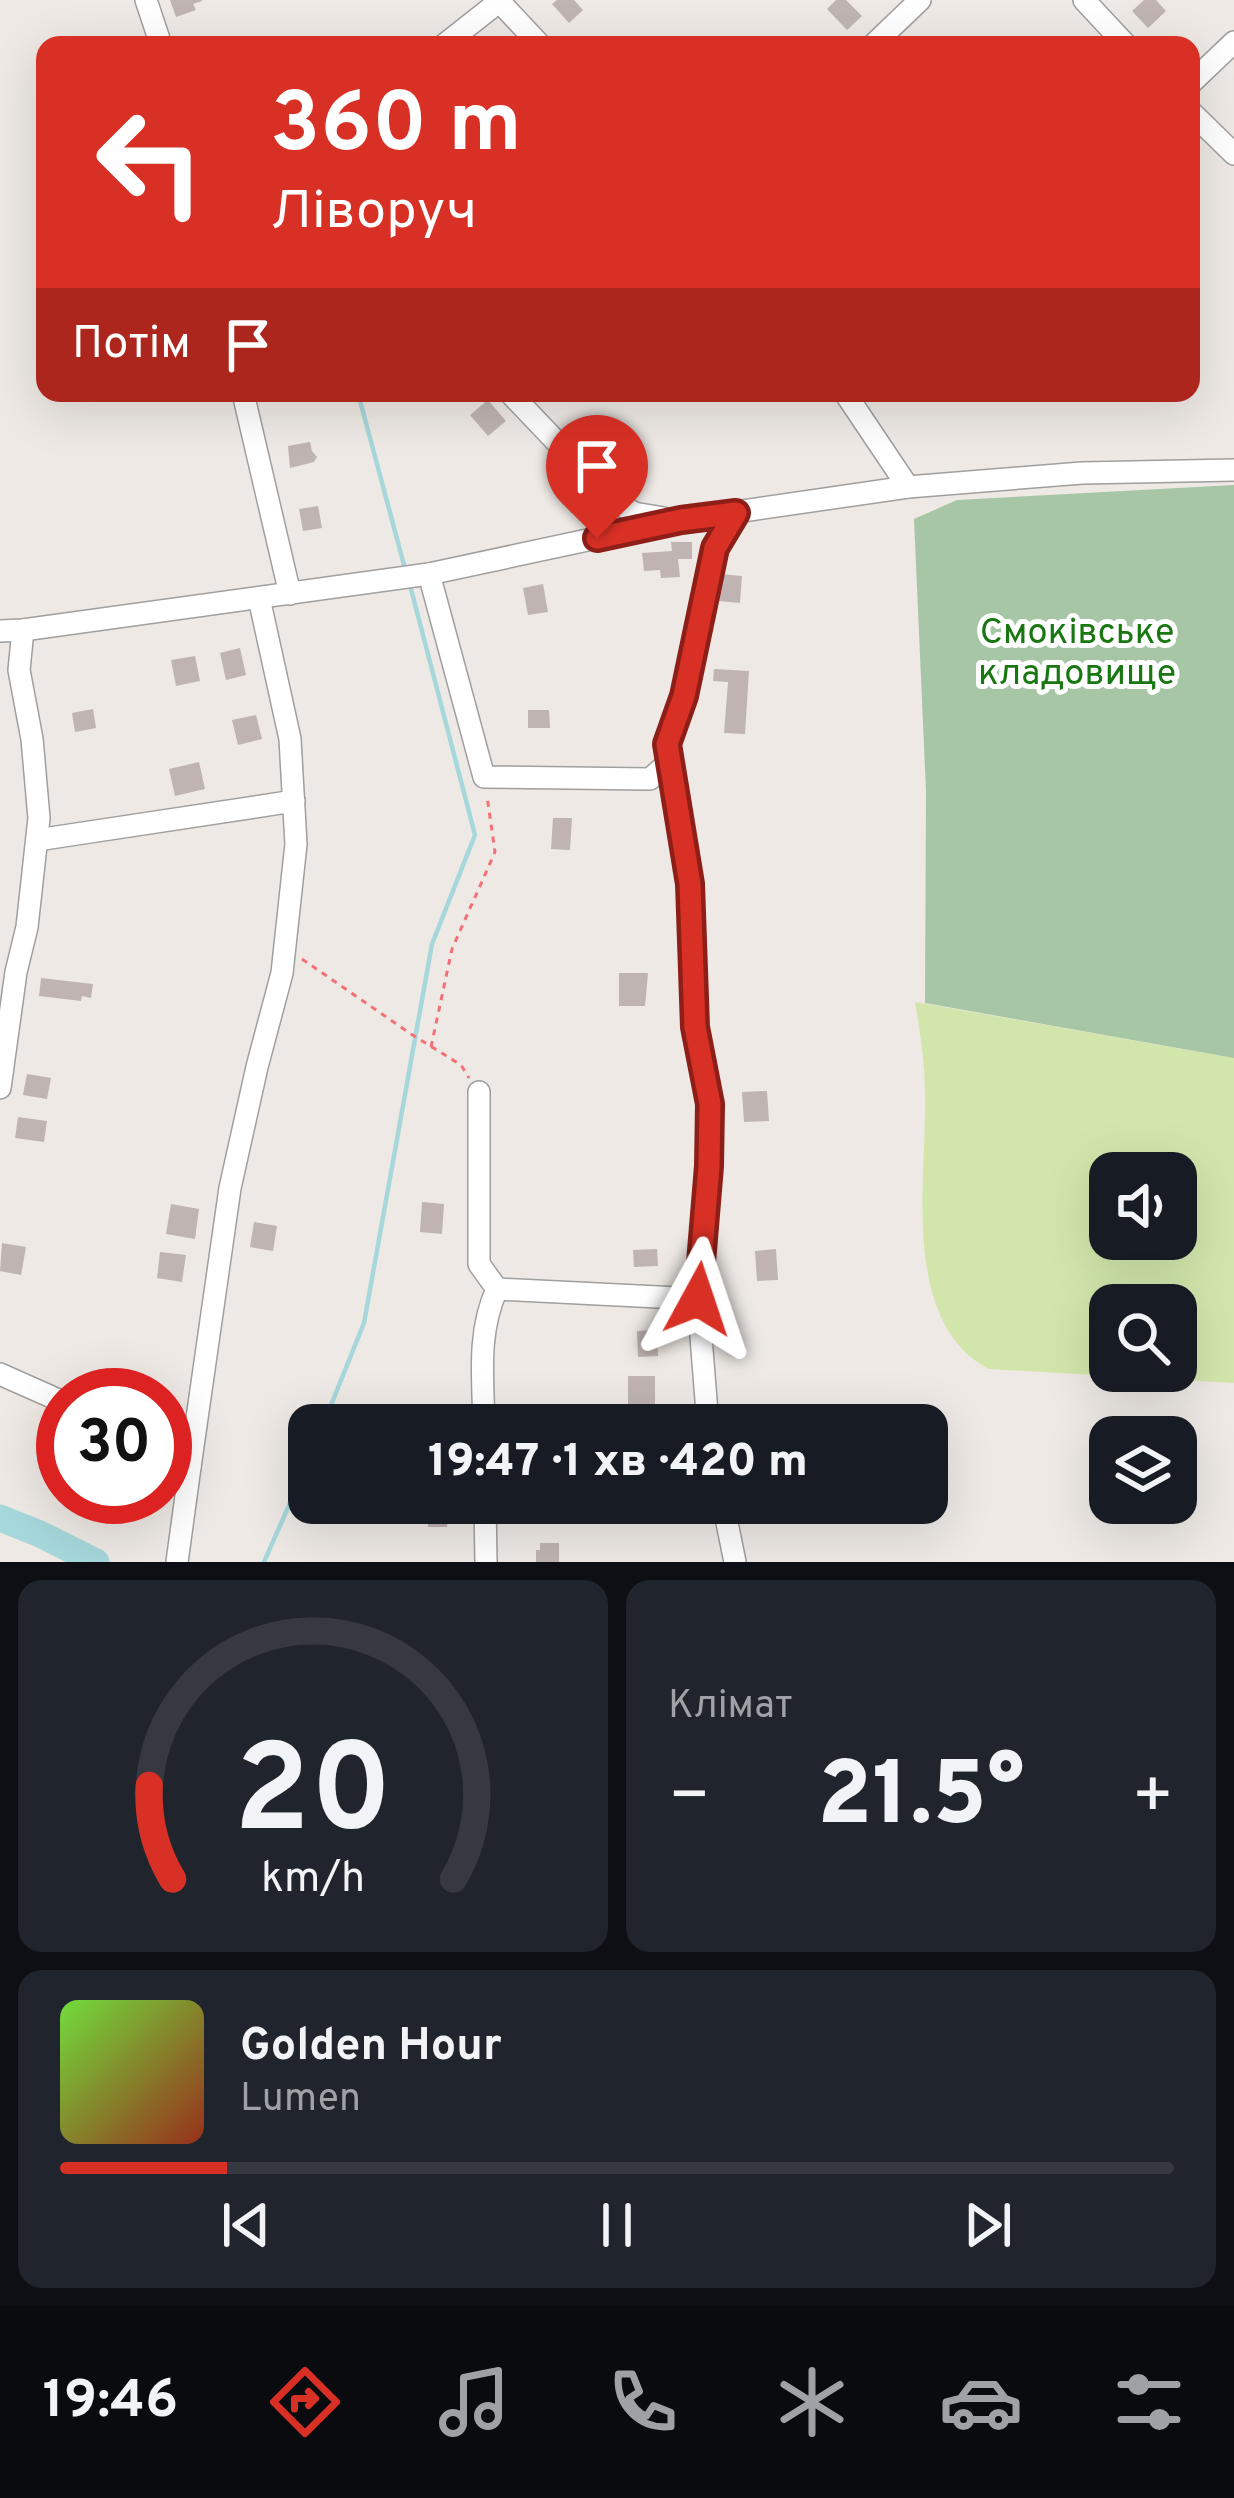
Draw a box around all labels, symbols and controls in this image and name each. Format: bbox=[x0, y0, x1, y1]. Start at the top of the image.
text: 360 m bbox=[270, 75, 522, 181]
icon: left bbox=[72, 84, 228, 240]
text: Ліворуч bbox=[270, 179, 477, 248]
icon: arrive bbox=[215, 312, 281, 378]
text: Потім bbox=[72, 317, 191, 374]
pin bbox=[546, 415, 648, 538]
icon: arrive bbox=[564, 433, 630, 499]
park label: Смоківське кладовище bbox=[978, 611, 1176, 698]
map controls bbox=[1089, 1152, 1197, 1524]
button: sound bbox=[1089, 1152, 1197, 1260]
position arrow bbox=[635, 1236, 761, 1362]
button: search bbox=[1089, 1284, 1197, 1392]
speed limit sign: 30 bbox=[36, 1368, 192, 1524]
button: layers bbox=[1089, 1416, 1197, 1524]
text: 19:47 · 1 хв · 420 m bbox=[428, 1435, 808, 1492]
text: Клімат bbox=[668, 1683, 793, 1732]
text: 20 bbox=[234, 1718, 392, 1876]
text: 21.5° bbox=[817, 1743, 1025, 1856]
text: − bbox=[668, 1758, 711, 1841]
text: + bbox=[1131, 1758, 1174, 1841]
text: km/h bbox=[261, 1853, 365, 1907]
text: Golden Hour bbox=[240, 2019, 502, 2076]
text: Lumen bbox=[240, 2076, 361, 2125]
icon: previous bbox=[213, 2192, 279, 2258]
icon: pause bbox=[584, 2192, 650, 2258]
icon: next bbox=[955, 2192, 1021, 2258]
icon: directions bbox=[263, 2360, 347, 2444]
icon: music bbox=[432, 2360, 516, 2444]
icon: phone bbox=[601, 2360, 685, 2444]
icon: climate bbox=[770, 2360, 854, 2444]
icon: car bbox=[939, 2360, 1023, 2444]
icon: filters bbox=[1107, 2360, 1191, 2444]
text: 19:46 bbox=[42, 2368, 178, 2437]

